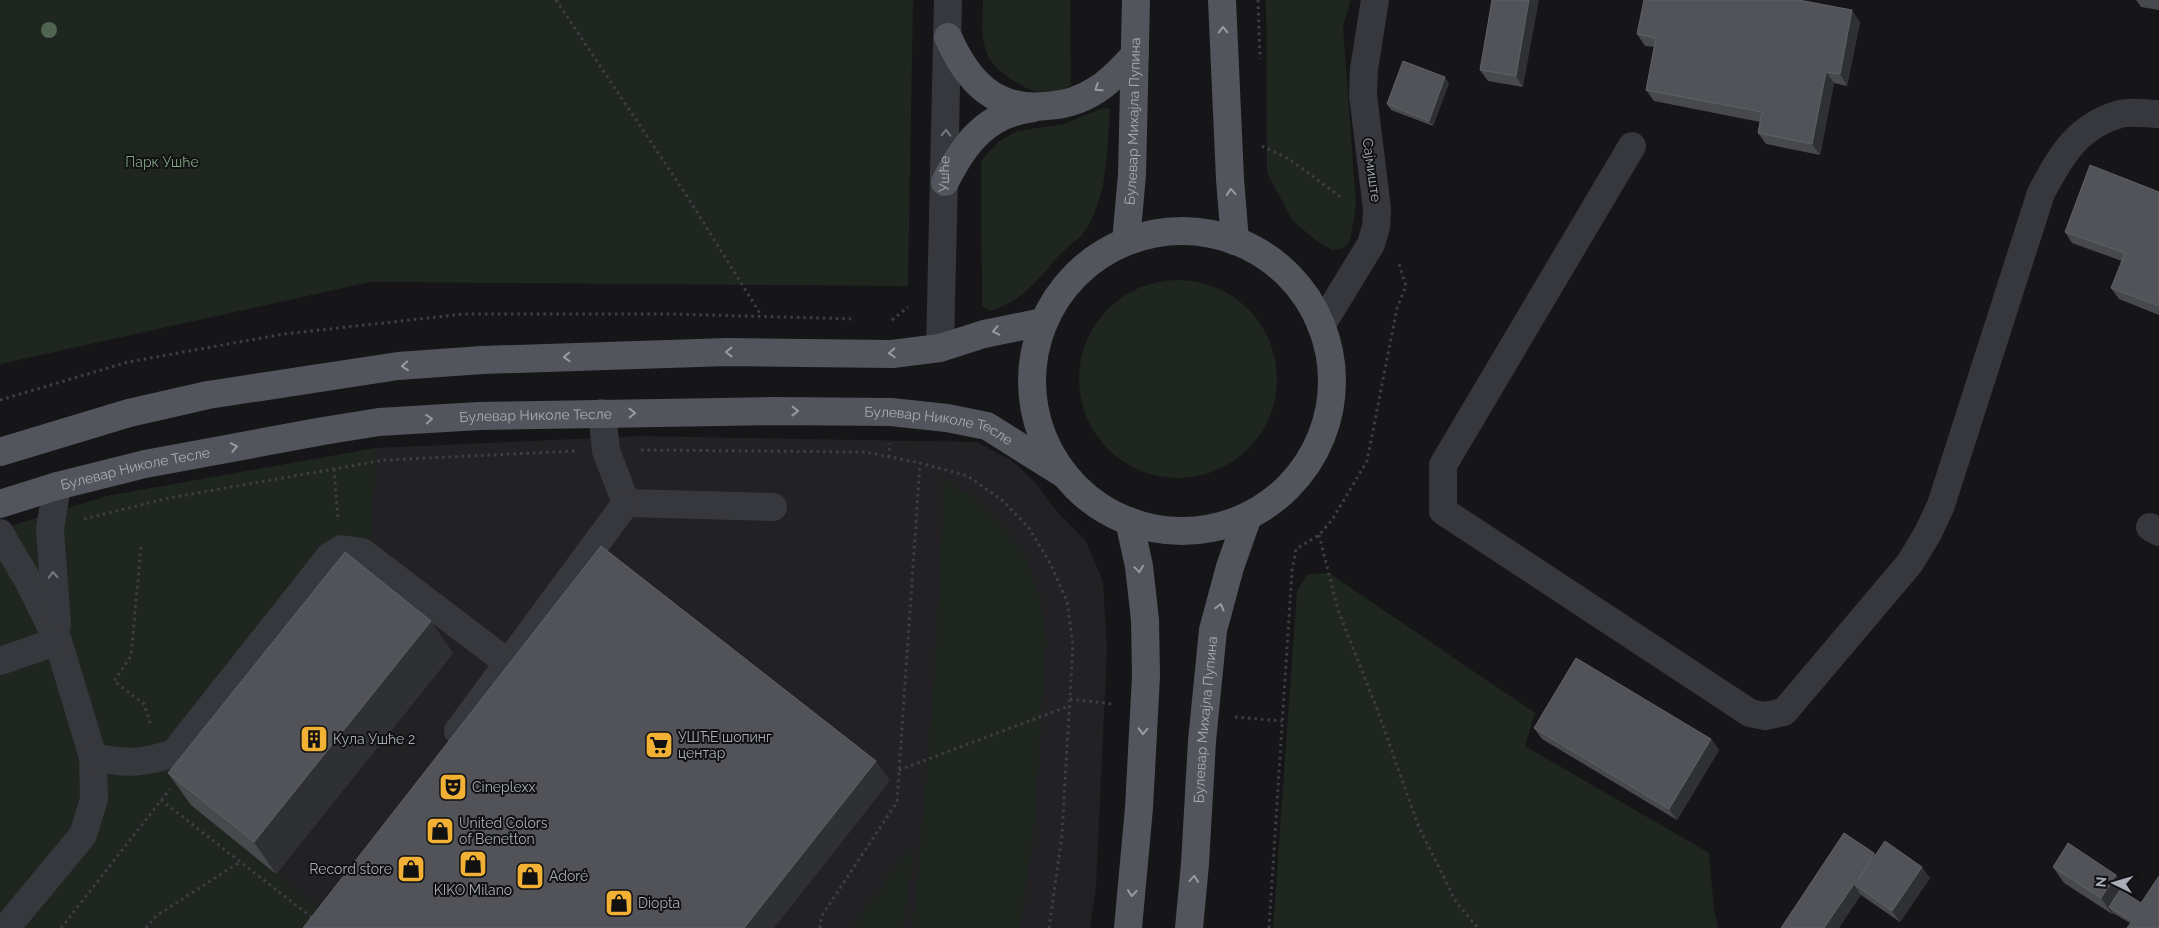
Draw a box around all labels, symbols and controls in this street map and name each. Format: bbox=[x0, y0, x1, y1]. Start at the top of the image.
one-way arrow bbox=[1218, 26, 1229, 34]
street label: Булевар Михајла Пупина bbox=[1121, 37, 1143, 206]
one-way arrow bbox=[1095, 82, 1104, 91]
one-way arrow bbox=[941, 129, 951, 136]
street label: Сајмиште bbox=[1360, 137, 1384, 203]
park label: Парк Ушће bbox=[125, 154, 199, 170]
street label: Ушће bbox=[936, 156, 952, 192]
one-way arrow bbox=[1226, 188, 1237, 196]
one-way arrow bbox=[991, 325, 1000, 336]
one-way arrow bbox=[725, 347, 733, 357]
one-way arrow bbox=[887, 348, 895, 358]
one-way arrow bbox=[563, 352, 570, 362]
one-way arrow bbox=[400, 360, 408, 371]
street label: Булевар Николе Тесле bbox=[864, 404, 1016, 448]
street label: Булевар Николе Тесле bbox=[459, 406, 612, 425]
one-way arrow bbox=[791, 406, 799, 416]
one-way arrow bbox=[628, 407, 636, 418]
one-way arrow bbox=[426, 413, 434, 424]
one-way arrow bbox=[230, 443, 239, 453]
street label: Булевар Николе Тесле bbox=[59, 444, 211, 493]
one-way arrow bbox=[1134, 565, 1144, 573]
one-way arrow bbox=[47, 571, 58, 579]
one-way arrow bbox=[1214, 603, 1224, 611]
street label: Булевар Михајла Пупина bbox=[1190, 635, 1220, 804]
building icon: Кула Ушће 2 bbox=[299, 724, 329, 754]
one-way arrow bbox=[1138, 728, 1148, 735]
place label: УШЋЕ шопинг центар bbox=[678, 729, 772, 761]
supermarket icon: УШЋЕ шопинг центар bbox=[644, 730, 674, 760]
place label: Кула Ушће 2 bbox=[333, 731, 415, 747]
theatre icon: Cineplexx bbox=[438, 772, 468, 802]
place label: Cineplexx bbox=[472, 779, 536, 795]
place label: United Colors of Benetton bbox=[459, 815, 548, 847]
shop icon: United Colors of Benetton bbox=[425, 816, 455, 846]
shop icon: KIKO Milano bbox=[458, 849, 488, 879]
shop icon: Record store bbox=[396, 854, 426, 884]
north arrow bbox=[2089, 858, 2139, 908]
place label: Record store bbox=[309, 861, 392, 877]
shop icon: Adoré bbox=[515, 861, 545, 891]
place label: Adoré bbox=[549, 868, 588, 884]
one-way arrow bbox=[1188, 875, 1199, 883]
text: N bbox=[2093, 876, 2109, 888]
place label: KIKO Milano bbox=[434, 882, 512, 898]
shop icon: Diopta bbox=[604, 888, 634, 918]
one-way arrow bbox=[1127, 890, 1138, 898]
place label: Diopta bbox=[638, 895, 680, 911]

